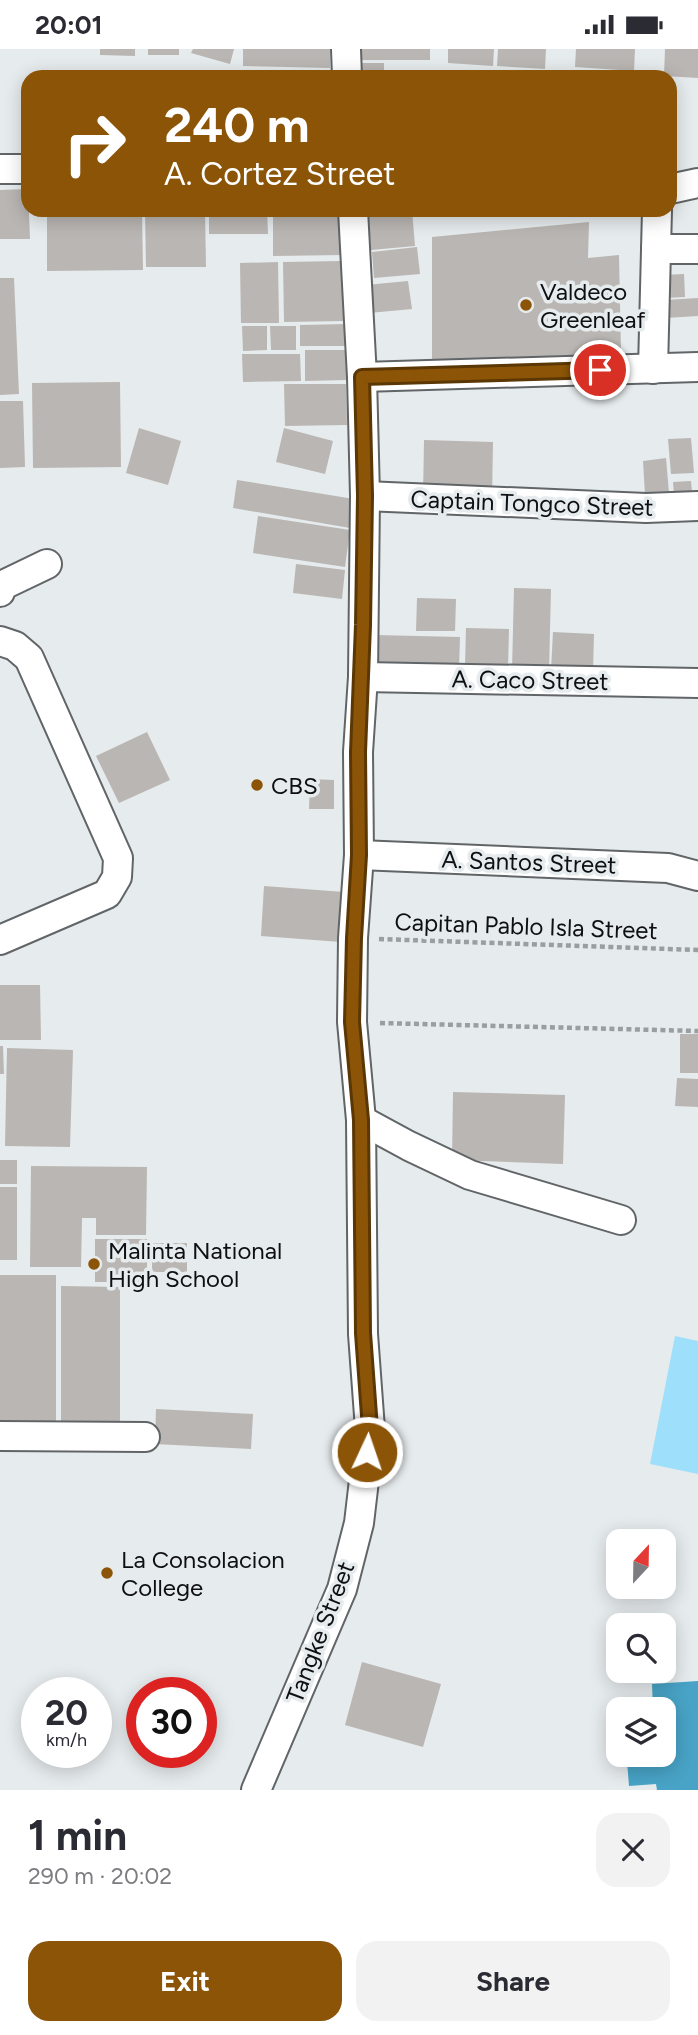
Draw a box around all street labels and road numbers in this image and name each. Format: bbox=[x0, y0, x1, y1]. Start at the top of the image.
street label: Captain Tongco Street bbox=[410, 484, 654, 522]
street label: A. Caco Street bbox=[451, 664, 609, 696]
street label: A. Santos Street bbox=[441, 844, 617, 880]
street label: Capitan Pablo Isla Street bbox=[394, 907, 658, 945]
street label: Tangke Street bbox=[280, 1557, 360, 1707]

